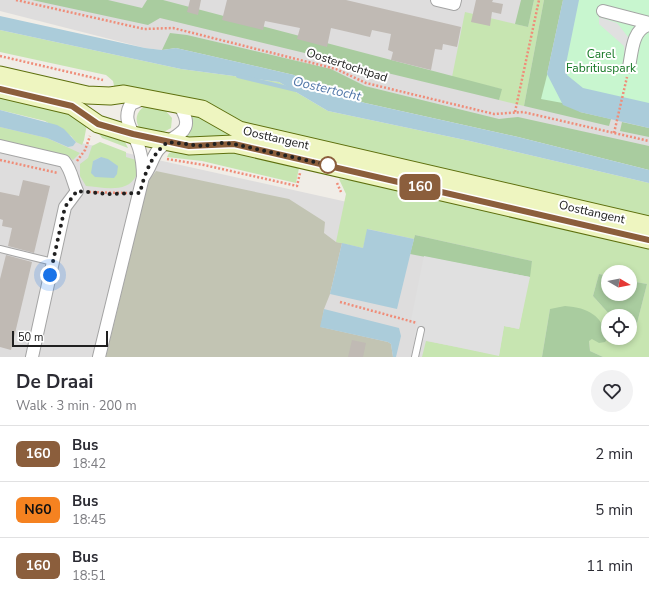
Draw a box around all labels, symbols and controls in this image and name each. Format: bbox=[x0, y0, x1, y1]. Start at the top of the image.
street label: Oostertochtpad bbox=[304, 44, 390, 86]
park label: Carel Fabritiuspark bbox=[566, 46, 637, 76]
water label: Oostertocht bbox=[291, 72, 363, 106]
street label: Oosttangent bbox=[241, 123, 311, 154]
unlabelled marker bbox=[319, 156, 337, 174]
line badge: 160 bbox=[397, 174, 443, 200]
text: 160 bbox=[407, 177, 433, 196]
street label: Oosttangent bbox=[557, 197, 627, 228]
your location bbox=[40, 265, 60, 285]
north arrow bbox=[601, 265, 637, 301]
map controls bbox=[601, 265, 637, 345]
button: locate bbox=[601, 309, 637, 345]
scale bar bbox=[12, 329, 108, 348]
text: 50 m bbox=[18, 330, 43, 345]
text: De Draai bbox=[16, 369, 93, 395]
button: heart bbox=[591, 370, 633, 412]
text: Walk · 3 min · 200 m bbox=[16, 397, 137, 415]
text: Bus bbox=[72, 435, 98, 455]
text: 160 bbox=[25, 444, 51, 463]
text: 2 min bbox=[595, 444, 633, 464]
text: 18:42 bbox=[72, 455, 106, 473]
text: Bus bbox=[72, 491, 98, 511]
text: N60 bbox=[24, 500, 52, 519]
text: 5 min bbox=[595, 500, 633, 520]
text: 18:45 bbox=[72, 511, 106, 529]
text: Bus bbox=[72, 547, 98, 567]
text: 160 bbox=[25, 556, 51, 575]
text: 11 min bbox=[586, 556, 633, 576]
text: 18:51 bbox=[72, 567, 106, 585]

